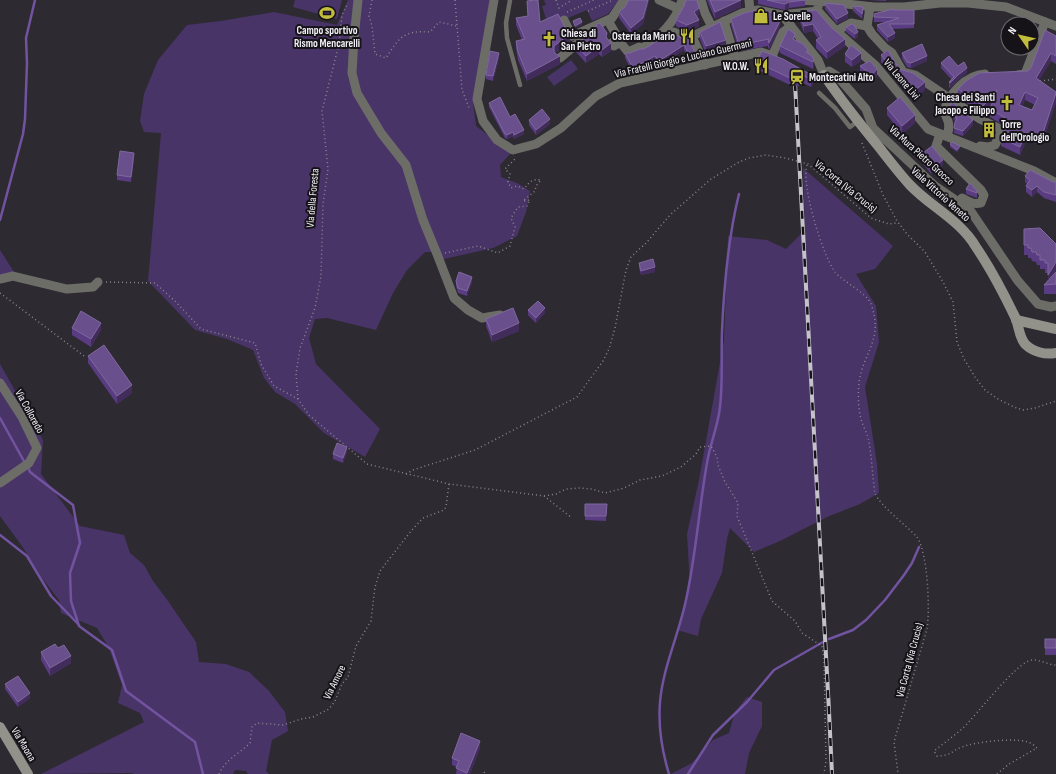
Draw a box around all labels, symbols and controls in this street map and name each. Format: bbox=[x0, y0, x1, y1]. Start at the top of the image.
sports icon: Campo sportivo Rismo Mencarelli bbox=[318, 4, 336, 22]
shop icon: Le Sorelle bbox=[752, 7, 770, 25]
place label: Le Sorelle bbox=[773, 10, 811, 23]
north arrow bbox=[1000, 16, 1040, 56]
place label: Campo sportivo Rismo Mencarelli bbox=[294, 24, 360, 50]
text: N bbox=[1005, 25, 1019, 37]
place label: Chiesa di San Pietro bbox=[561, 27, 601, 53]
restaurant icon: Osteria da Mario bbox=[678, 27, 696, 45]
church icon: Chiesa di San Pietro bbox=[540, 30, 558, 48]
place label: Osteria da Mario bbox=[612, 30, 675, 43]
street label: Via Fratelli Giorgio e Luciano Guermani bbox=[613, 36, 753, 81]
street label: Via Leone Livi bbox=[881, 56, 922, 102]
restaurant icon: W.O.W. bbox=[752, 57, 770, 75]
place label: W.O.W. bbox=[723, 60, 749, 73]
station icon: Montecatini Alto bbox=[788, 68, 806, 86]
place label: Montecatini Alto bbox=[809, 71, 874, 84]
place label: Chesa dei Santi Jacopo e Filippo bbox=[934, 91, 995, 117]
church icon: Chesa dei Santi Jacopo e Filippo bbox=[998, 94, 1016, 112]
place label: Torre dell'Orologio bbox=[1001, 118, 1050, 144]
building icon: Torre dell'Orologio bbox=[980, 121, 998, 139]
street label: Via Mura Pietro Grocco bbox=[886, 123, 957, 188]
street label: Via Corta (Via Crucis) bbox=[812, 157, 880, 216]
street label: Viale Vittorio Veneto bbox=[908, 164, 973, 225]
street label: Via della Foresta bbox=[303, 168, 322, 228]
street label: Via Colloredo bbox=[12, 387, 47, 436]
street label: Via Corta (Via Crucis) bbox=[893, 621, 926, 699]
street label: Via Amore bbox=[321, 663, 348, 702]
street label: Via Maona bbox=[8, 725, 39, 764]

